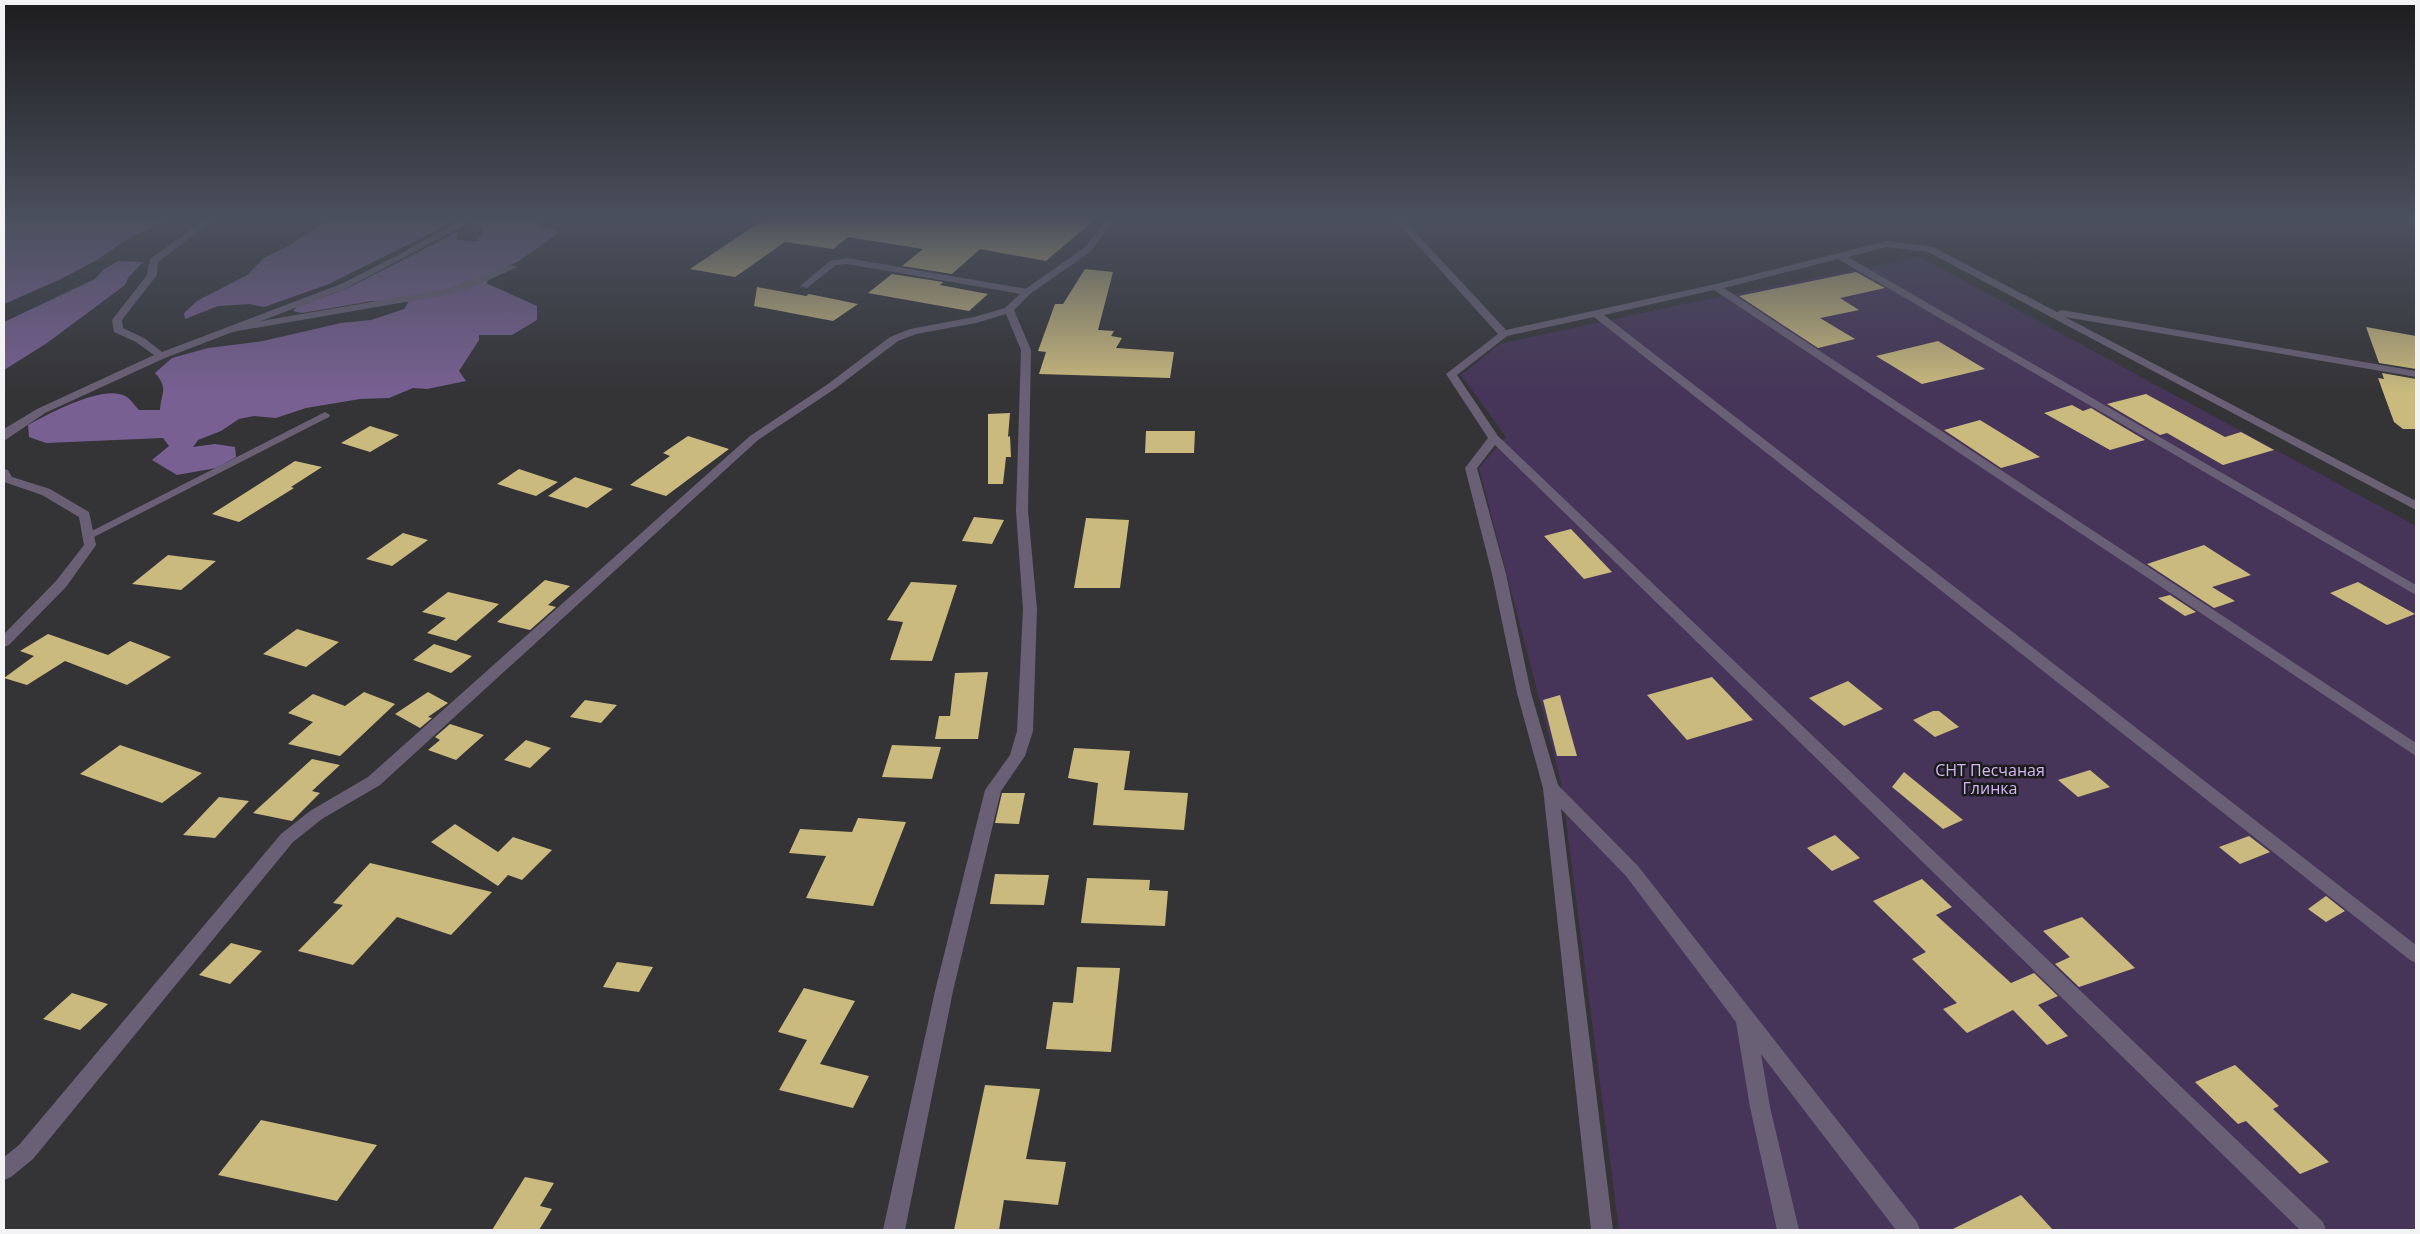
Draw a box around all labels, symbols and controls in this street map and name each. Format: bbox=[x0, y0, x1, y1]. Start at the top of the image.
park label: СНТ Песчаная Глинка bbox=[1935, 759, 2045, 799]

